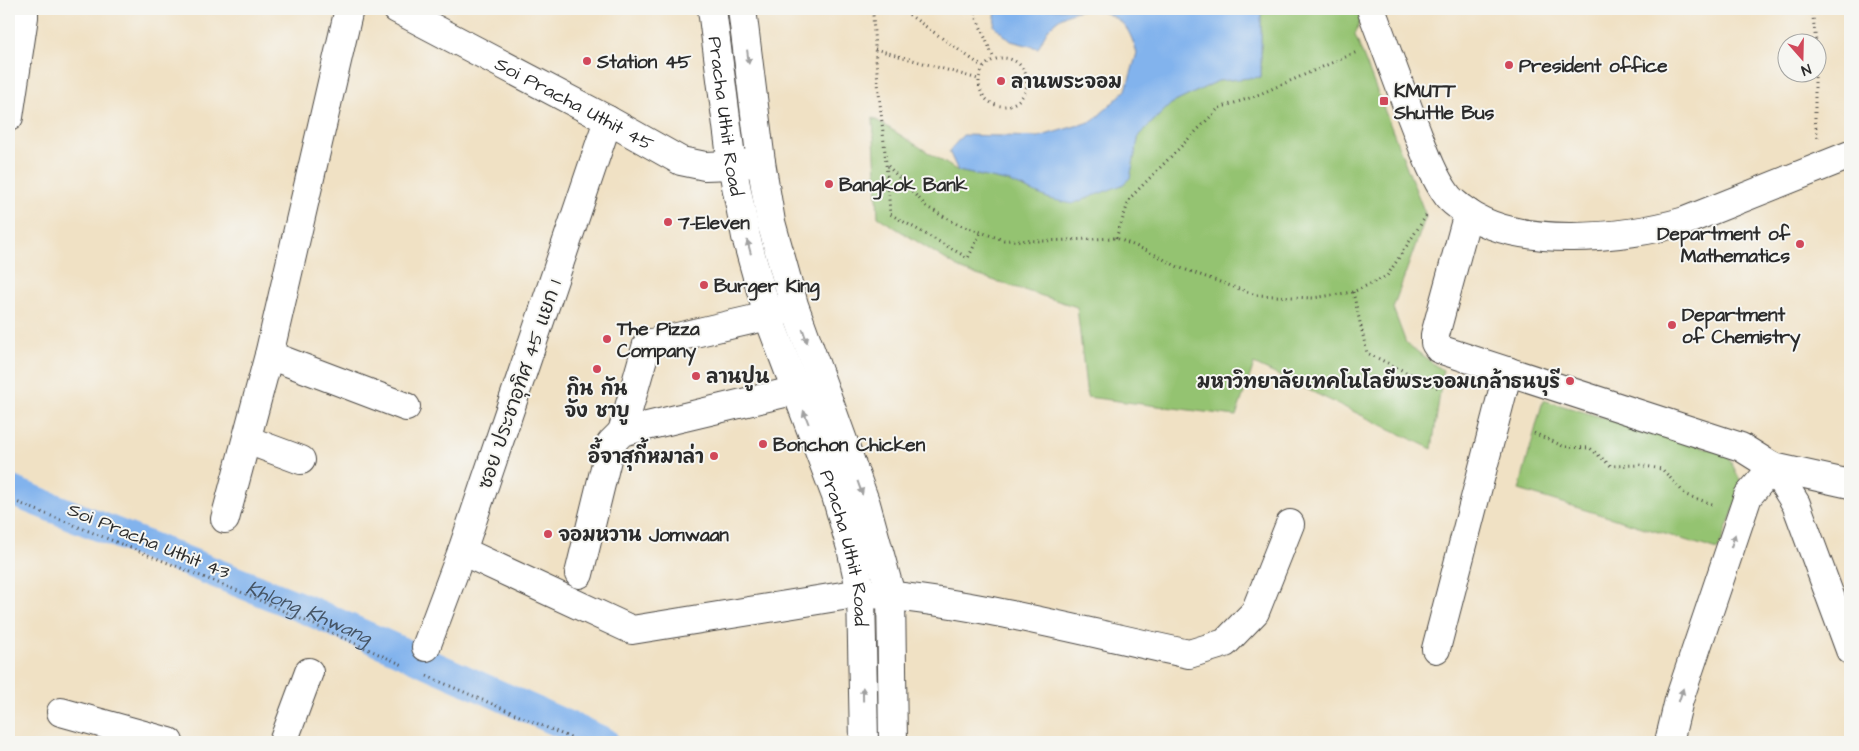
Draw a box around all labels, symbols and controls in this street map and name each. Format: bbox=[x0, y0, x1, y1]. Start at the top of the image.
north arrow bbox=[1776, 32, 1826, 82]
street label: Pracha Uthit Road bbox=[701, 35, 750, 199]
place label: Station 45 bbox=[596, 49, 692, 76]
one-way arrow bbox=[744, 49, 752, 65]
street label: Soi Pracha Uthit 45 bbox=[490, 51, 659, 158]
place label: President office bbox=[1519, 53, 1668, 80]
marker: Station 45 bbox=[581, 55, 593, 67]
text: N bbox=[1798, 58, 1814, 80]
marker: President office bbox=[1503, 59, 1515, 71]
place label: ลานพระจอม bbox=[1011, 69, 1122, 96]
marker: ลานพระจอม bbox=[995, 75, 1007, 87]
place label: KMUTT Shuttle Bus bbox=[1393, 78, 1495, 127]
marker: KMUTT Shuttle Bus bbox=[1378, 95, 1390, 107]
place label: Bangkok Bank bbox=[839, 172, 968, 200]
marker: Bangkok Bank bbox=[823, 178, 835, 190]
place label: 7-Eleven bbox=[677, 210, 750, 237]
marker: 7-Eleven bbox=[662, 216, 674, 228]
place label: Department of Mathematics bbox=[1657, 221, 1791, 270]
marker: Department of Mathematics bbox=[1794, 238, 1806, 250]
one-way arrow bbox=[745, 239, 753, 254]
place label: Burger King bbox=[714, 273, 820, 301]
street label: ซอย ประชาอุทิศ 45 แยก 1 bbox=[472, 276, 569, 493]
marker: Burger King bbox=[698, 279, 710, 291]
place label: Department of Chemistry bbox=[1682, 302, 1801, 352]
place label: The Pizza Company bbox=[616, 316, 700, 366]
marker: Department of Chemistry bbox=[1666, 319, 1678, 331]
one-way arrow bbox=[802, 328, 809, 343]
marker: The Pizza Company bbox=[601, 333, 613, 345]
marker: กิน กัน จัง ชาบู bbox=[591, 363, 603, 375]
place label: ลานปูน bbox=[706, 364, 770, 391]
place label: มหาวิทยาลัยเทคโนโลยีพระจอมเกล้าธนบุรี bbox=[1197, 368, 1560, 396]
marker: ลานปูน bbox=[690, 370, 702, 382]
marker: มหาวิทยาลัยเทคโนโลยีพระจอมเกล้าธนบุรี bbox=[1564, 375, 1576, 387]
place label: กิน กัน จัง ชาบู bbox=[564, 376, 630, 425]
one-way arrow bbox=[802, 409, 810, 424]
place label: Bonchon Chicken bbox=[773, 432, 926, 459]
place label: อี้จาสุกี้หมาล่า bbox=[588, 437, 704, 471]
marker: Bonchon Chicken bbox=[757, 438, 769, 450]
marker: อี้จาสุกี้หมาล่า bbox=[708, 450, 720, 462]
street label: Pracha Uthit Road bbox=[812, 466, 874, 627]
one-way arrow bbox=[857, 481, 865, 495]
street label: Soi Pracha Uthit 43 bbox=[63, 496, 234, 586]
place label: จอมหวาน Jomwaan bbox=[558, 522, 729, 549]
marker: จอมหวาน Jomwaan bbox=[542, 528, 554, 540]
one-way arrow bbox=[1729, 533, 1737, 548]
water label: Khlong Khwang bbox=[242, 574, 377, 653]
one-way arrow bbox=[859, 685, 867, 701]
one-way arrow bbox=[1677, 687, 1685, 702]

